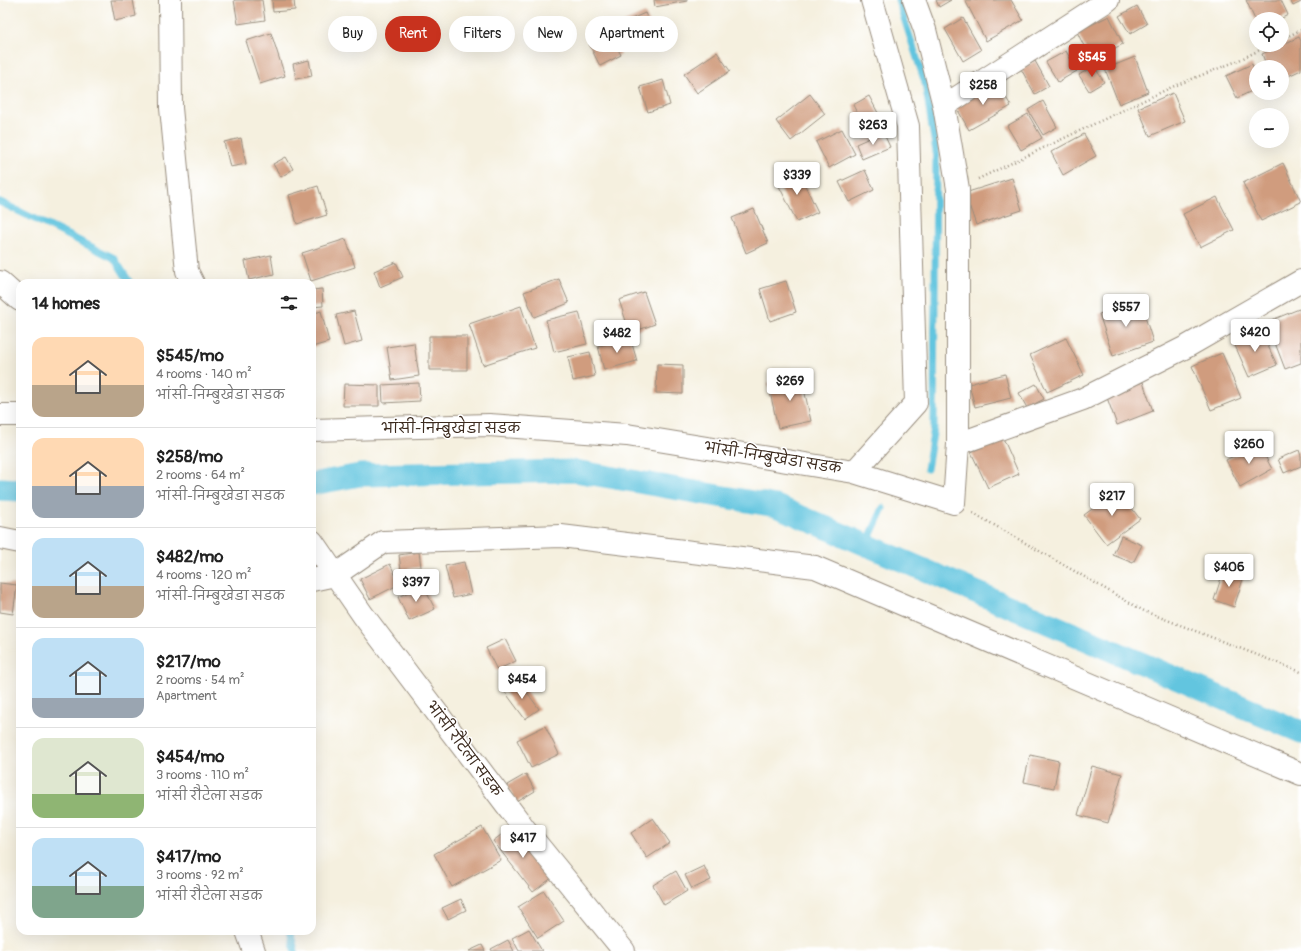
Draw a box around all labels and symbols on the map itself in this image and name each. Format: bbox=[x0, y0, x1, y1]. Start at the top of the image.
pin: $545 bbox=[1068, 44, 1116, 78]
pin: $258 bbox=[959, 72, 1007, 106]
pin: $263 bbox=[849, 112, 897, 146]
pin: $339 bbox=[773, 162, 821, 196]
pin: $557 bbox=[1102, 294, 1150, 328]
pin: $420 bbox=[1231, 319, 1279, 353]
pin: $482 bbox=[593, 320, 641, 354]
pin: $269 bbox=[766, 368, 814, 402]
street label: भांसी-निम्बुखेडा सडक bbox=[381, 415, 521, 438]
pin: $260 bbox=[1225, 431, 1273, 465]
street label: भांसी-निम्बुखेडा सडक bbox=[702, 434, 845, 478]
pin: $217 bbox=[1088, 483, 1136, 517]
pin: $406 bbox=[1205, 554, 1253, 588]
pin: $397 bbox=[392, 569, 440, 603]
pin: $454 bbox=[498, 666, 546, 700]
street label: भांसी रौटेला सडक bbox=[422, 694, 510, 801]
pin: $417 bbox=[499, 825, 547, 859]

